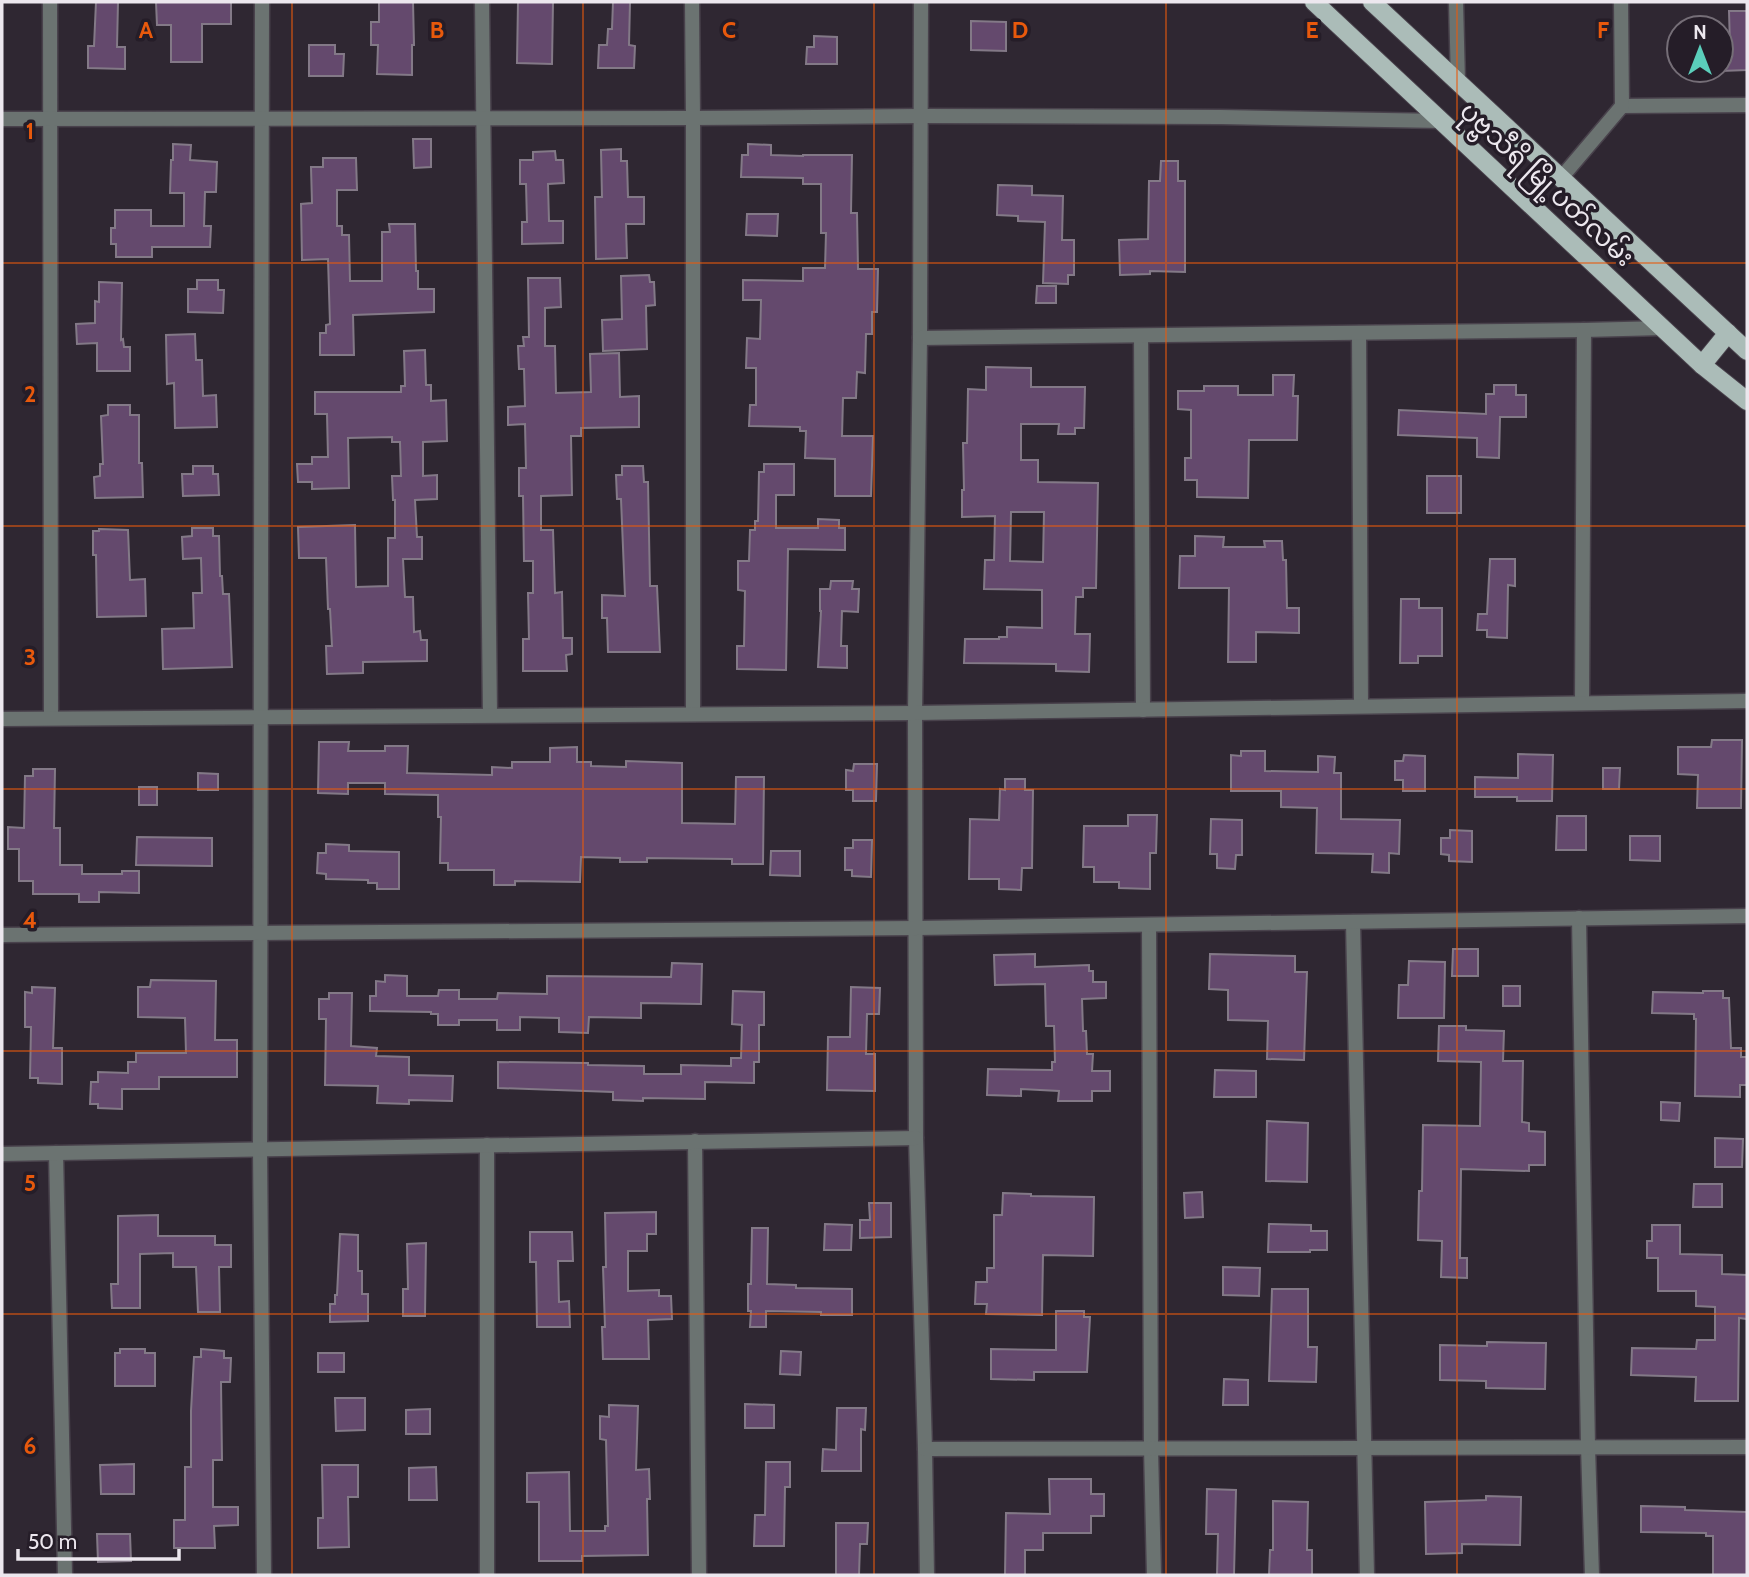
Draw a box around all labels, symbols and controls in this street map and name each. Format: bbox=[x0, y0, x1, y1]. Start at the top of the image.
north arrow bbox=[1665, 14, 1735, 84]
text: A bbox=[139, 16, 154, 44]
text: B bbox=[430, 16, 444, 44]
text: C bbox=[722, 16, 736, 44]
text: D bbox=[1012, 16, 1028, 44]
text: E bbox=[1305, 16, 1319, 44]
text: F bbox=[1597, 16, 1609, 44]
text: N bbox=[1693, 21, 1707, 44]
street label: ပုဗ္ဗသီရိ မြို့ပတ်လမ်း bbox=[1449, 94, 1641, 277]
text: 1 bbox=[26, 117, 34, 145]
text: 2 bbox=[24, 380, 36, 408]
text: 3 bbox=[24, 643, 36, 671]
text: 4 bbox=[23, 906, 37, 934]
text: 5 bbox=[24, 1169, 36, 1197]
text: 6 bbox=[24, 1432, 36, 1460]
scale bar bbox=[18, 1518, 178, 1562]
text: 50 m bbox=[28, 1529, 77, 1554]

